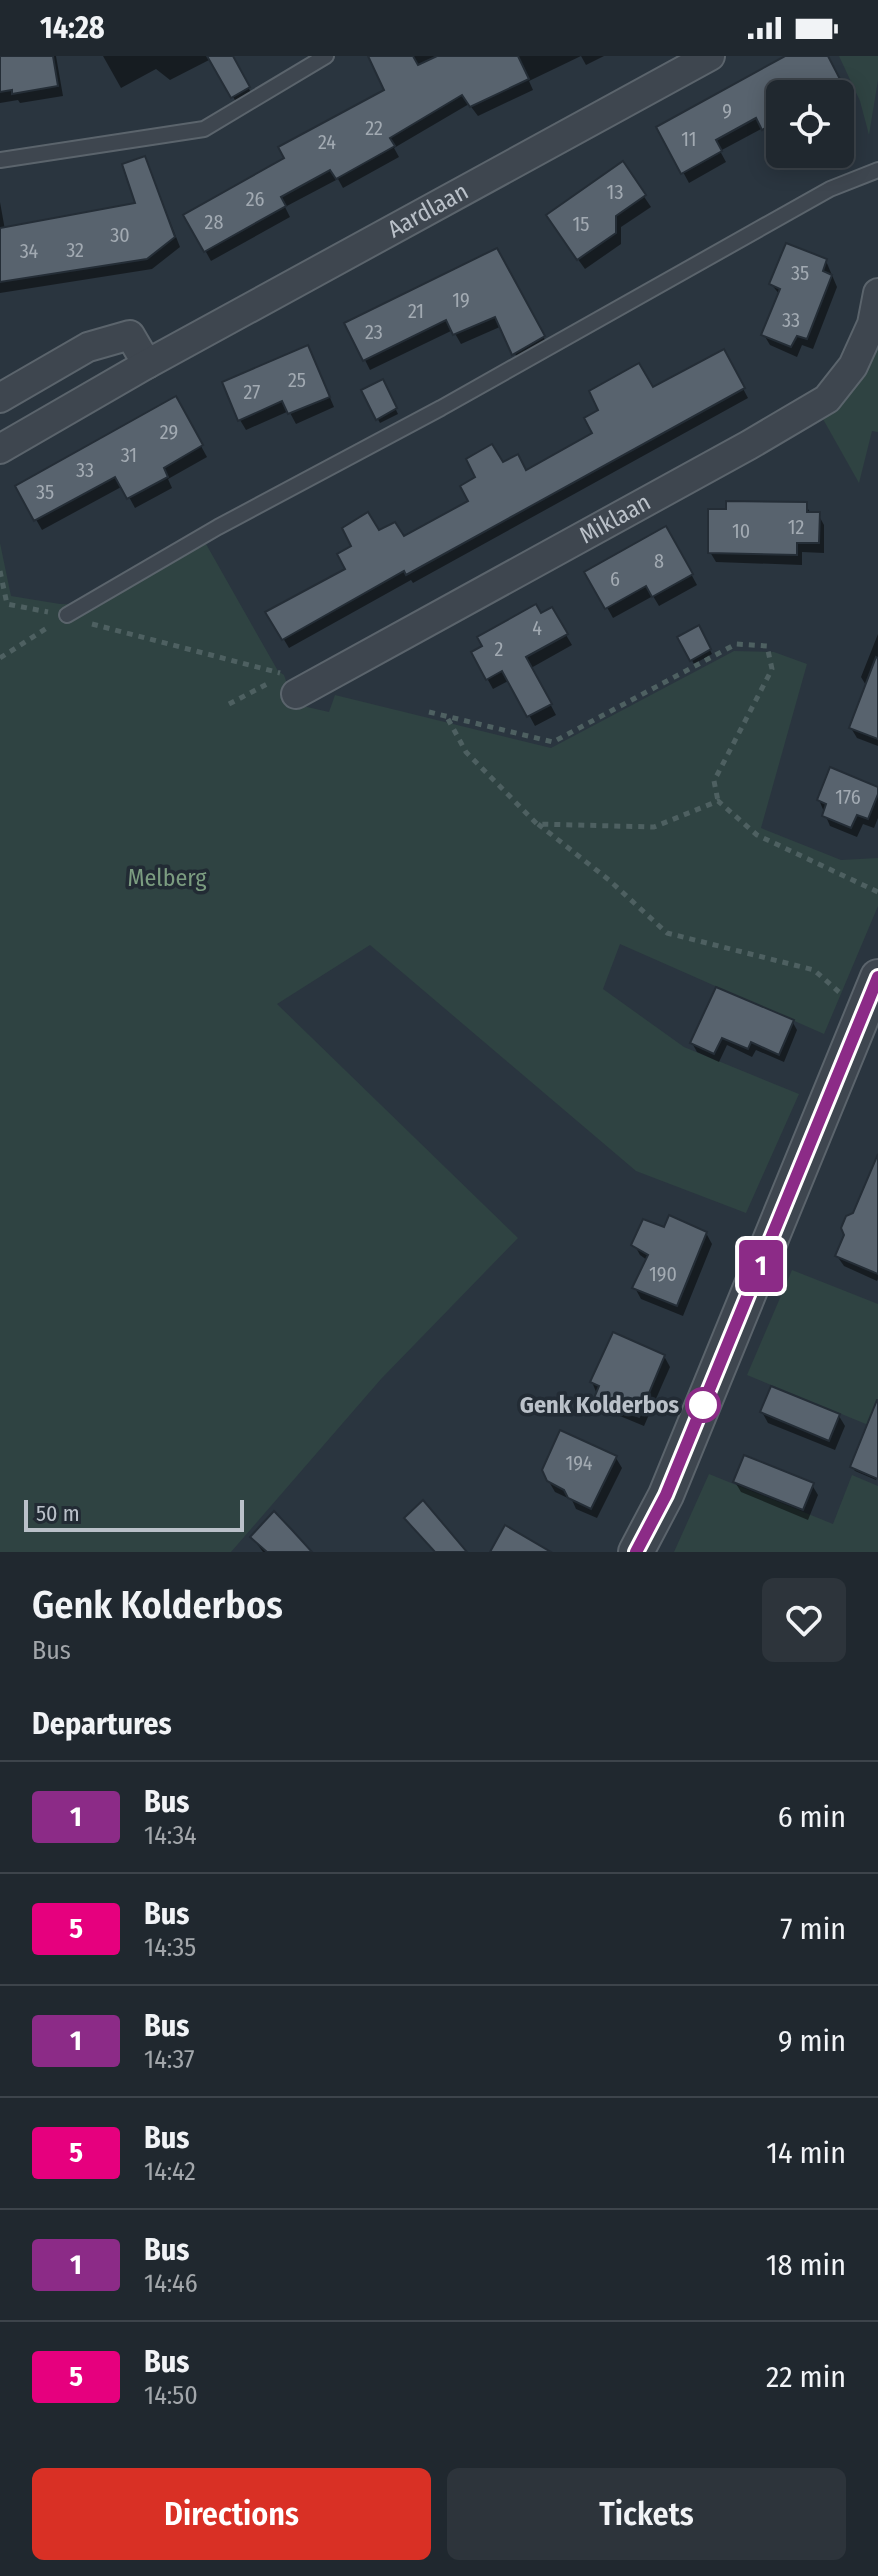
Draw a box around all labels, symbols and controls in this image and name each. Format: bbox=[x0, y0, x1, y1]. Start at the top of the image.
text: 14:28 bbox=[40, 10, 105, 46]
map controls bbox=[766, 80, 854, 168]
button: locate bbox=[766, 80, 854, 168]
house number: 9 bbox=[722, 99, 732, 123]
house number: 22 bbox=[365, 116, 383, 140]
house number: 11 bbox=[681, 127, 697, 151]
house number: 24 bbox=[318, 130, 336, 154]
street label: Aardlaan bbox=[383, 177, 473, 244]
house number: 13 bbox=[607, 180, 623, 204]
house number: 26 bbox=[246, 187, 264, 211]
house number: 28 bbox=[205, 210, 223, 234]
house number: 15 bbox=[573, 212, 589, 236]
house number: 30 bbox=[110, 223, 130, 247]
house number: 32 bbox=[66, 238, 84, 262]
house number: 34 bbox=[20, 239, 39, 263]
house number: 35 bbox=[791, 261, 809, 285]
house number: 19 bbox=[452, 288, 470, 312]
house number: 21 bbox=[408, 299, 424, 323]
house number: 33 bbox=[782, 308, 800, 332]
house number: 23 bbox=[365, 320, 383, 344]
house number: 25 bbox=[288, 368, 306, 392]
house number: 27 bbox=[244, 380, 260, 404]
house number: 29 bbox=[160, 420, 178, 444]
house number: 31 bbox=[121, 443, 137, 467]
house number: 33 bbox=[76, 458, 94, 482]
house number: 35 bbox=[36, 480, 54, 504]
street label: Miklaan bbox=[575, 488, 655, 549]
house number: 12 bbox=[788, 515, 804, 539]
house number: 10 bbox=[732, 519, 750, 543]
house number: 8 bbox=[654, 549, 664, 573]
house number: 6 bbox=[610, 567, 620, 591]
house number: 4 bbox=[532, 616, 542, 640]
house number: 2 bbox=[495, 637, 504, 661]
house number: 176 bbox=[835, 785, 861, 809]
park label: Melberg bbox=[127, 864, 207, 892]
line badge: 1 bbox=[735, 1240, 787, 1292]
text: 1 bbox=[755, 1249, 767, 1282]
house number: 190 bbox=[649, 1262, 677, 1286]
marker: Genk Kolderbos bbox=[686, 1388, 720, 1422]
place label: Genk Kolderbos bbox=[520, 1391, 679, 1419]
house number: 194 bbox=[565, 1451, 593, 1475]
scale bar bbox=[24, 1496, 244, 1532]
text: 50 m bbox=[36, 1500, 80, 1527]
button: heart bbox=[762, 1578, 846, 1662]
text: Genk Kolderbos bbox=[32, 1582, 283, 1628]
text: Bus bbox=[32, 1635, 71, 1666]
text: Departures bbox=[32, 1706, 172, 1742]
text: Bus bbox=[144, 1784, 189, 1820]
text: 6 min bbox=[778, 1799, 846, 1835]
text: 1 bbox=[70, 1800, 82, 1833]
text: 14:34 bbox=[144, 1820, 197, 1851]
text: Bus bbox=[144, 1896, 189, 1932]
text: 7 min bbox=[780, 1911, 846, 1947]
text: 5 bbox=[69, 1912, 83, 1945]
text: 14:35 bbox=[144, 1932, 196, 1963]
text: Bus bbox=[144, 2008, 189, 2044]
text: 9 min bbox=[778, 2023, 846, 2059]
text: 1 bbox=[70, 2024, 82, 2057]
text: 14:37 bbox=[144, 2044, 195, 2075]
text: Bus bbox=[144, 2120, 189, 2156]
text: 14 min bbox=[766, 2135, 846, 2171]
text: 5 bbox=[69, 2136, 83, 2169]
text: 14:42 bbox=[144, 2156, 196, 2187]
text: Bus bbox=[144, 2232, 189, 2268]
text: 18 min bbox=[766, 2247, 846, 2283]
text: 1 bbox=[70, 2248, 82, 2281]
text: 14:46 bbox=[144, 2268, 198, 2299]
text: Bus bbox=[144, 2344, 189, 2380]
text: 22 min bbox=[766, 2359, 846, 2395]
text: 5 bbox=[69, 2360, 83, 2393]
text: 14:50 bbox=[144, 2380, 198, 2411]
button: Directions bbox=[32, 2468, 431, 2560]
button: Tickets bbox=[447, 2468, 846, 2560]

